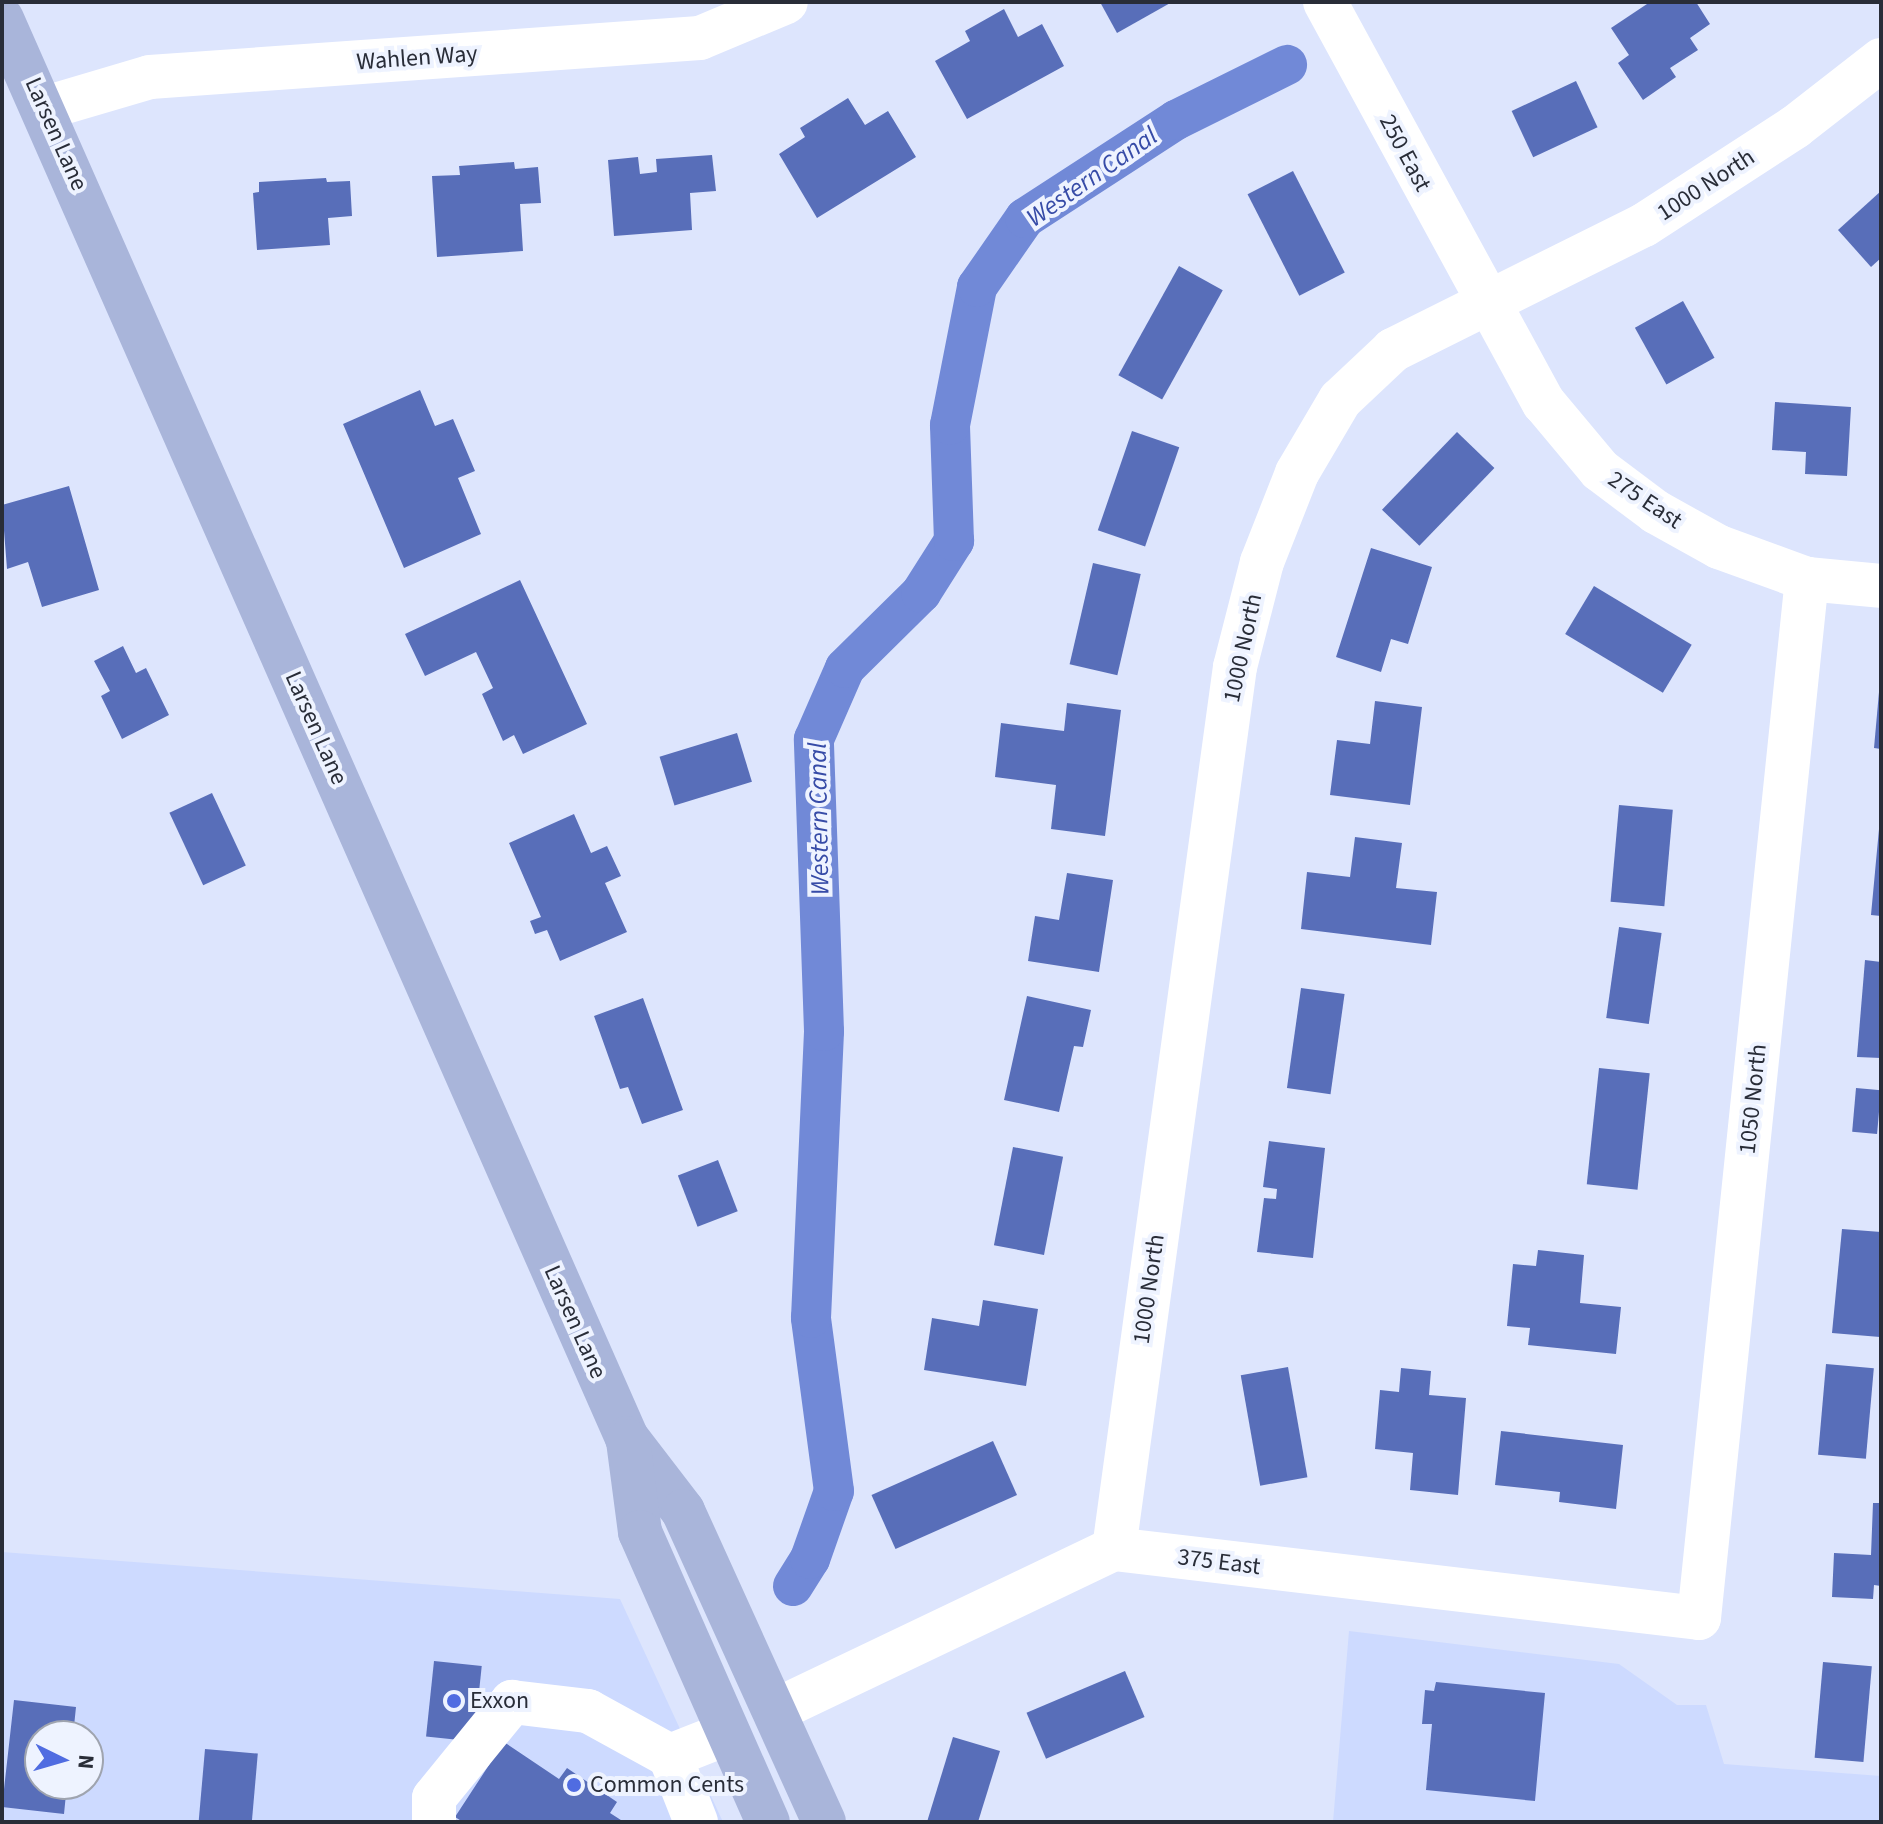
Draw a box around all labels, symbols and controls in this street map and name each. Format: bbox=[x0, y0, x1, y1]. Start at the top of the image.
street label: Wahlen Way bbox=[355, 39, 479, 77]
street label: Larsen Lane bbox=[18, 73, 94, 195]
street label: 250 East bbox=[1373, 110, 1437, 196]
water label: Western Canal bbox=[1020, 120, 1164, 234]
street label: 1000 North bbox=[1652, 143, 1760, 227]
street label: 275 East bbox=[1603, 465, 1687, 535]
street label: 1000 North bbox=[1217, 591, 1269, 705]
street label: Larsen Lane bbox=[278, 667, 354, 789]
water label: Western Canal bbox=[802, 742, 836, 896]
street label: 1050 North bbox=[1733, 1043, 1773, 1155]
street label: 1000 North bbox=[1127, 1232, 1171, 1346]
street label: Larsen Lane bbox=[537, 1261, 613, 1383]
street label: 375 East bbox=[1176, 1543, 1262, 1581]
place label: Exxon bbox=[470, 1687, 529, 1715]
marker: Exxon bbox=[445, 1692, 463, 1710]
north arrow bbox=[24, 1720, 104, 1800]
text: N bbox=[69, 1753, 102, 1771]
place label: Common Cents bbox=[590, 1771, 744, 1799]
marker: Common Cents bbox=[565, 1776, 583, 1794]

